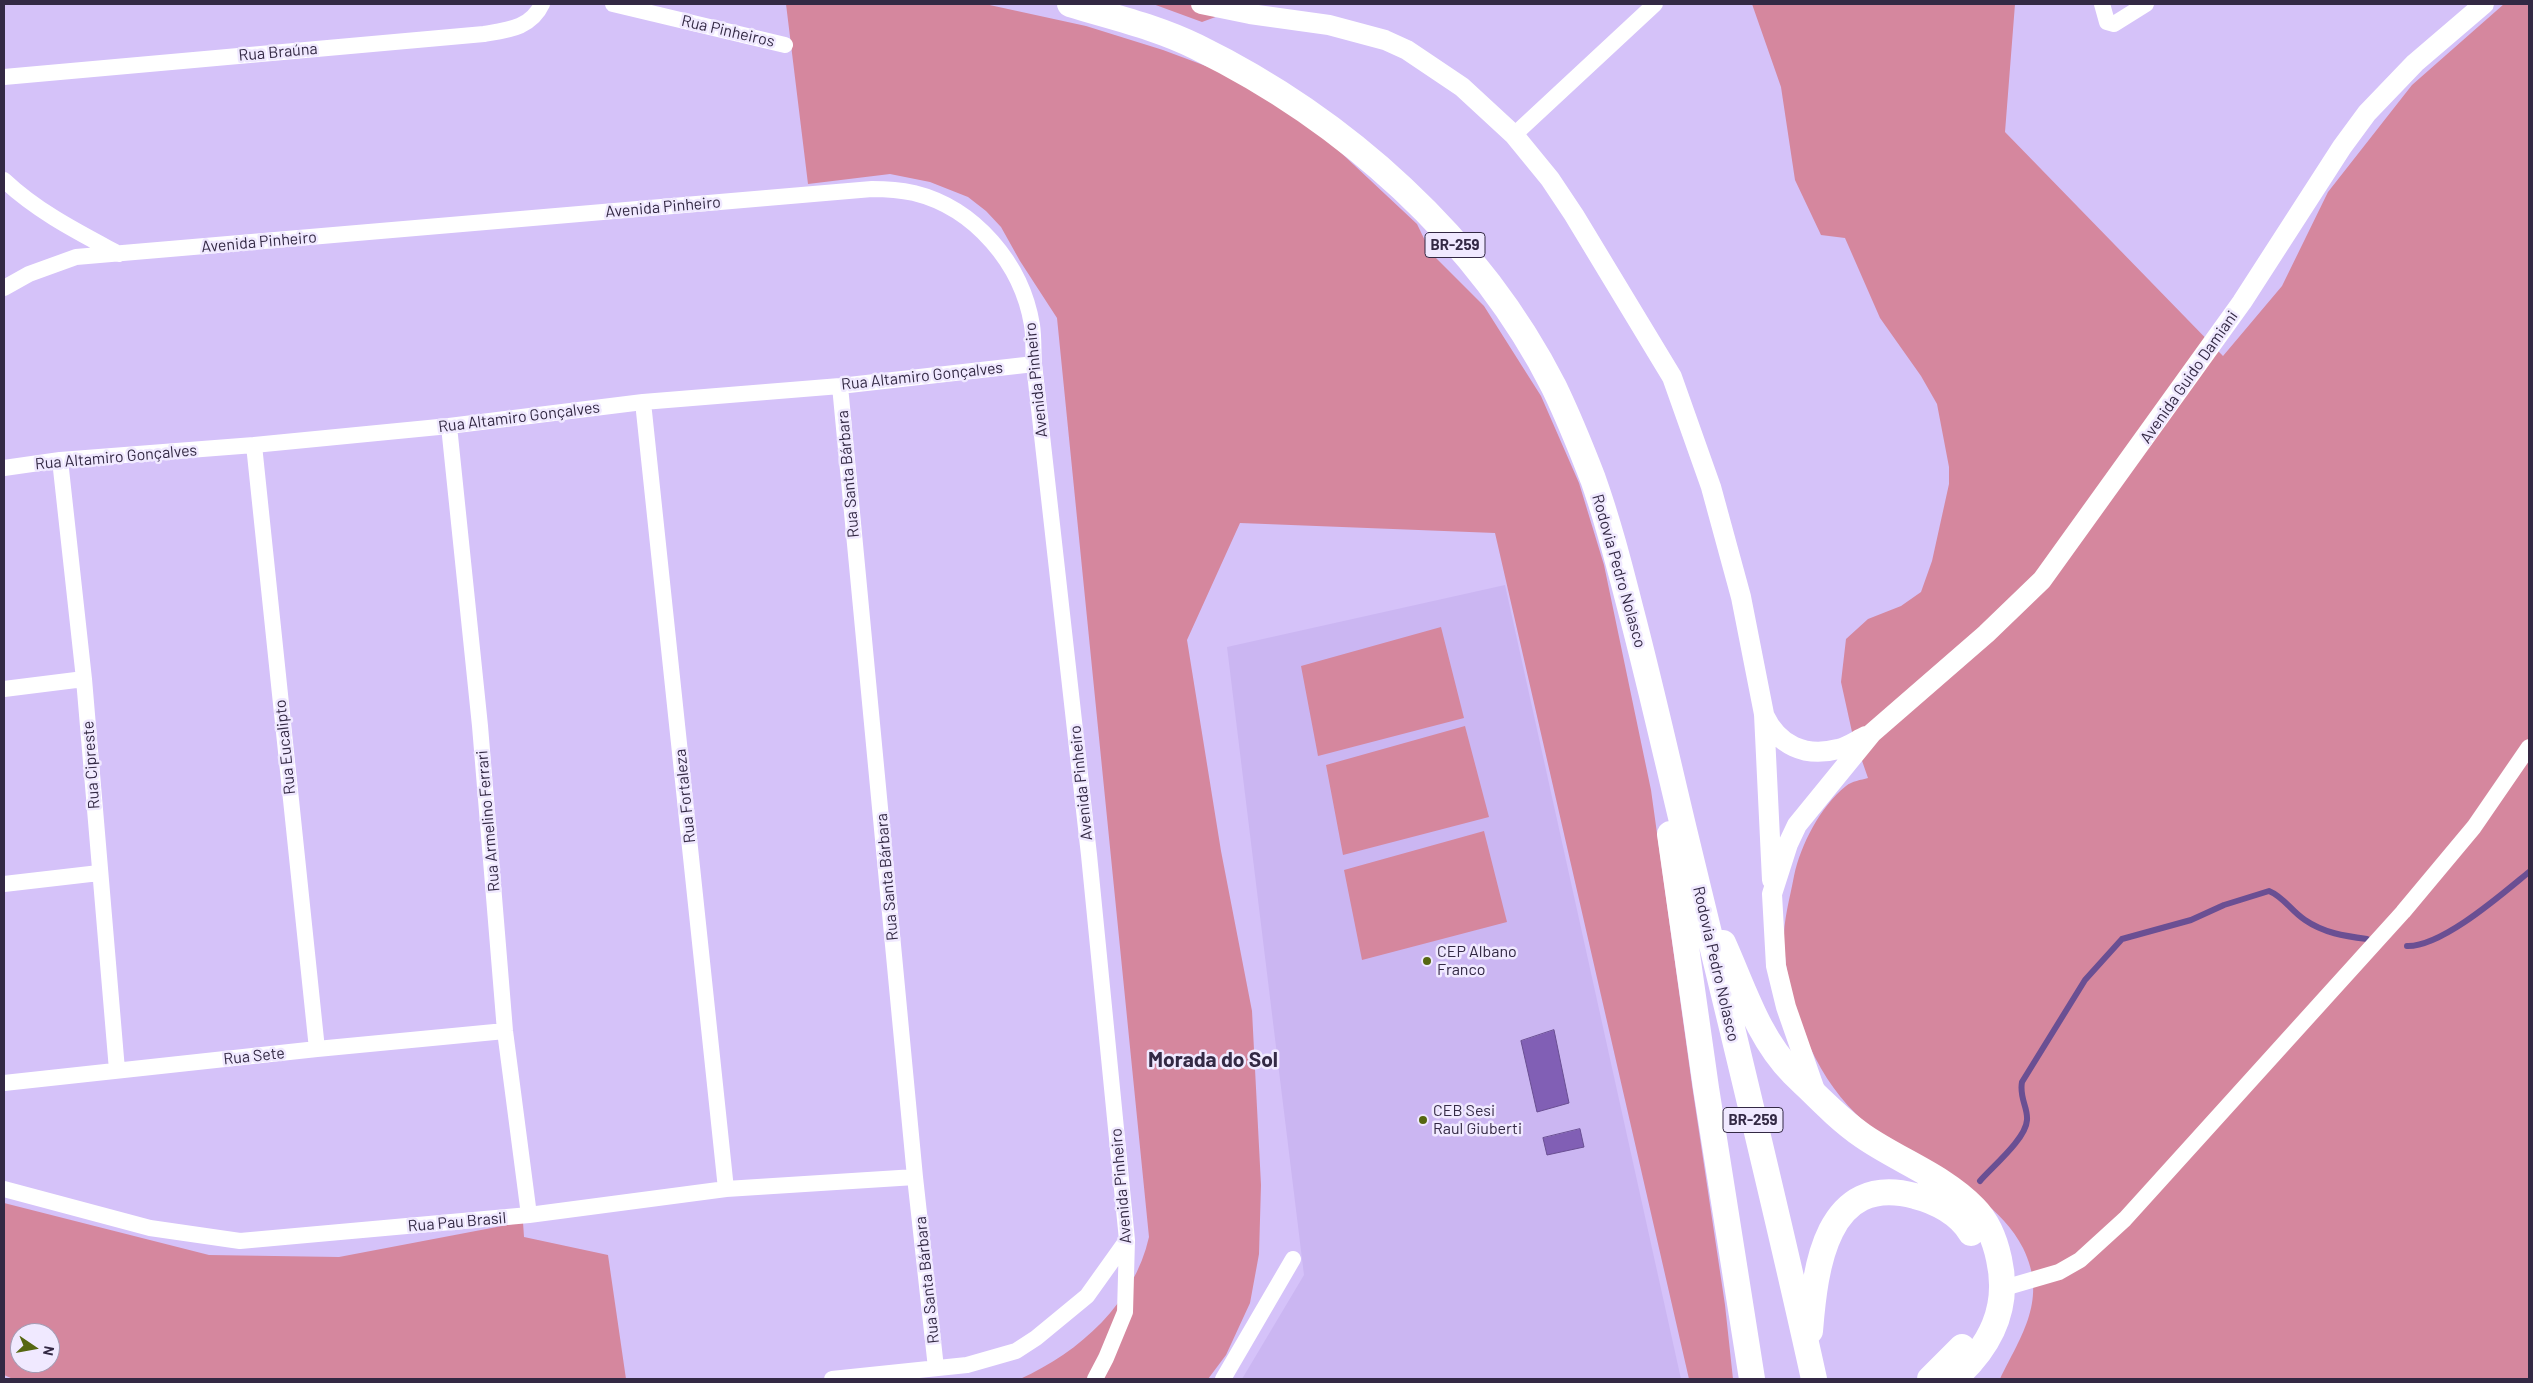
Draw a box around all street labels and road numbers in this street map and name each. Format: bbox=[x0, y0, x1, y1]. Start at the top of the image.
street label: Rua Pinheiros bbox=[679, 11, 777, 51]
street label: Rua Braúna bbox=[238, 39, 318, 65]
street label: Avenida Pinheiro bbox=[605, 192, 721, 222]
street label: Avenida Pinheiro bbox=[201, 227, 317, 257]
road number: BR-259 bbox=[1425, 232, 1485, 258]
street label: Avenida Guido Damiani bbox=[2136, 307, 2242, 447]
street label: Avenida Pinheiro bbox=[1020, 321, 1052, 439]
street label: Rua Altamiro Gonçalves bbox=[840, 358, 1004, 394]
street label: Rua Altamiro Gonçalves bbox=[437, 398, 601, 436]
street label: Rua Santa Bárbara bbox=[833, 409, 863, 539]
street label: Rua Altamiro Gonçalves bbox=[34, 440, 198, 474]
street label: Rodovia Pedro Nolasco bbox=[1588, 492, 1650, 650]
street label: Rua Eucalipto bbox=[270, 699, 300, 795]
street label: Rua Cipreste bbox=[78, 720, 104, 810]
street label: Avenida Pinheiro bbox=[1065, 724, 1097, 842]
street label: Rua Fortaleza bbox=[671, 748, 699, 844]
street label: Rua Armelino Ferrari bbox=[472, 750, 504, 892]
street label: Rua Santa Bárbara bbox=[872, 812, 902, 942]
street label: Rodovia Pedro Nolasco bbox=[1689, 884, 1743, 1044]
street label: Rua Sete bbox=[222, 1043, 286, 1069]
road number: BR-259 bbox=[1723, 1108, 1783, 1132]
street label: Avenida Pinheiro bbox=[1106, 1128, 1136, 1244]
street label: Rua Pau Brasil bbox=[407, 1208, 507, 1236]
street label: Rua Santa Bárbara bbox=[911, 1215, 943, 1345]

